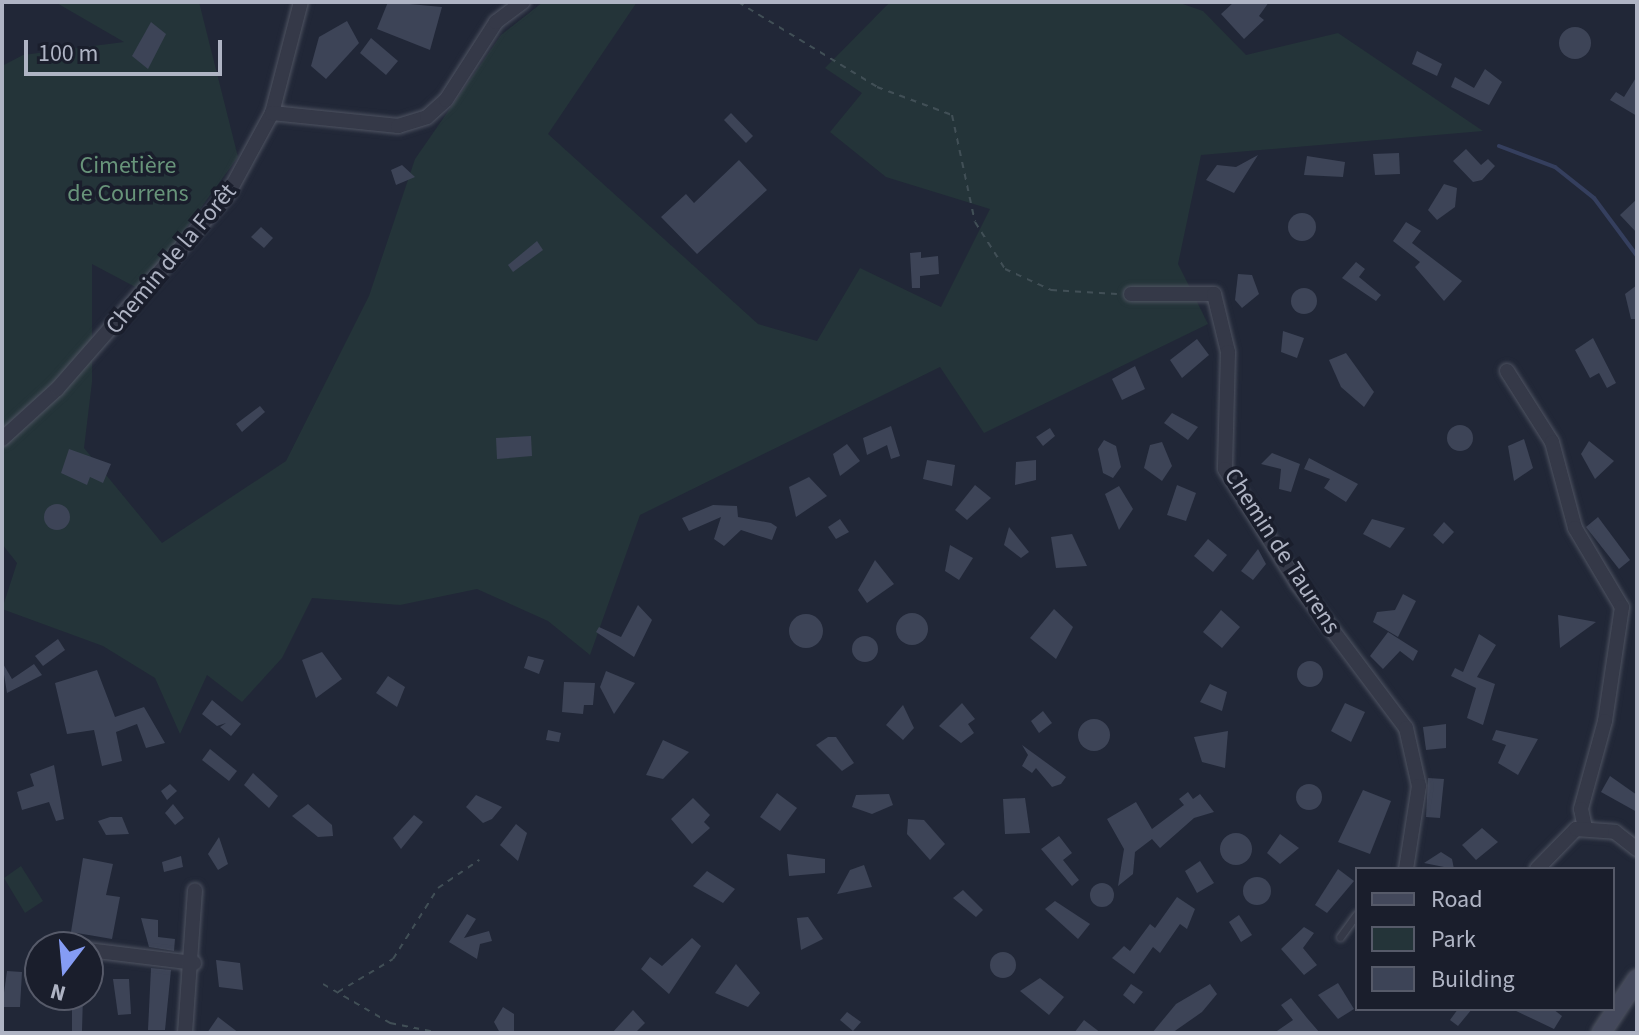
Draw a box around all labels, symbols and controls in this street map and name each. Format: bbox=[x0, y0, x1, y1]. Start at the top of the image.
scale bar bbox=[28, 24, 226, 74]
text: 100 m bbox=[38, 36, 98, 71]
park label: Cimetière de Courrens bbox=[67, 152, 189, 208]
street label: Chemin de la Forêt bbox=[100, 178, 242, 340]
street label: Chemin de Taurens bbox=[1218, 463, 1346, 639]
legend bbox=[1355, 867, 1615, 1011]
text: Road bbox=[1431, 882, 1483, 917]
text: Park bbox=[1431, 922, 1476, 957]
north arrow bbox=[24, 931, 104, 1011]
text: Building bbox=[1431, 962, 1515, 997]
text: N bbox=[46, 975, 69, 1010]

